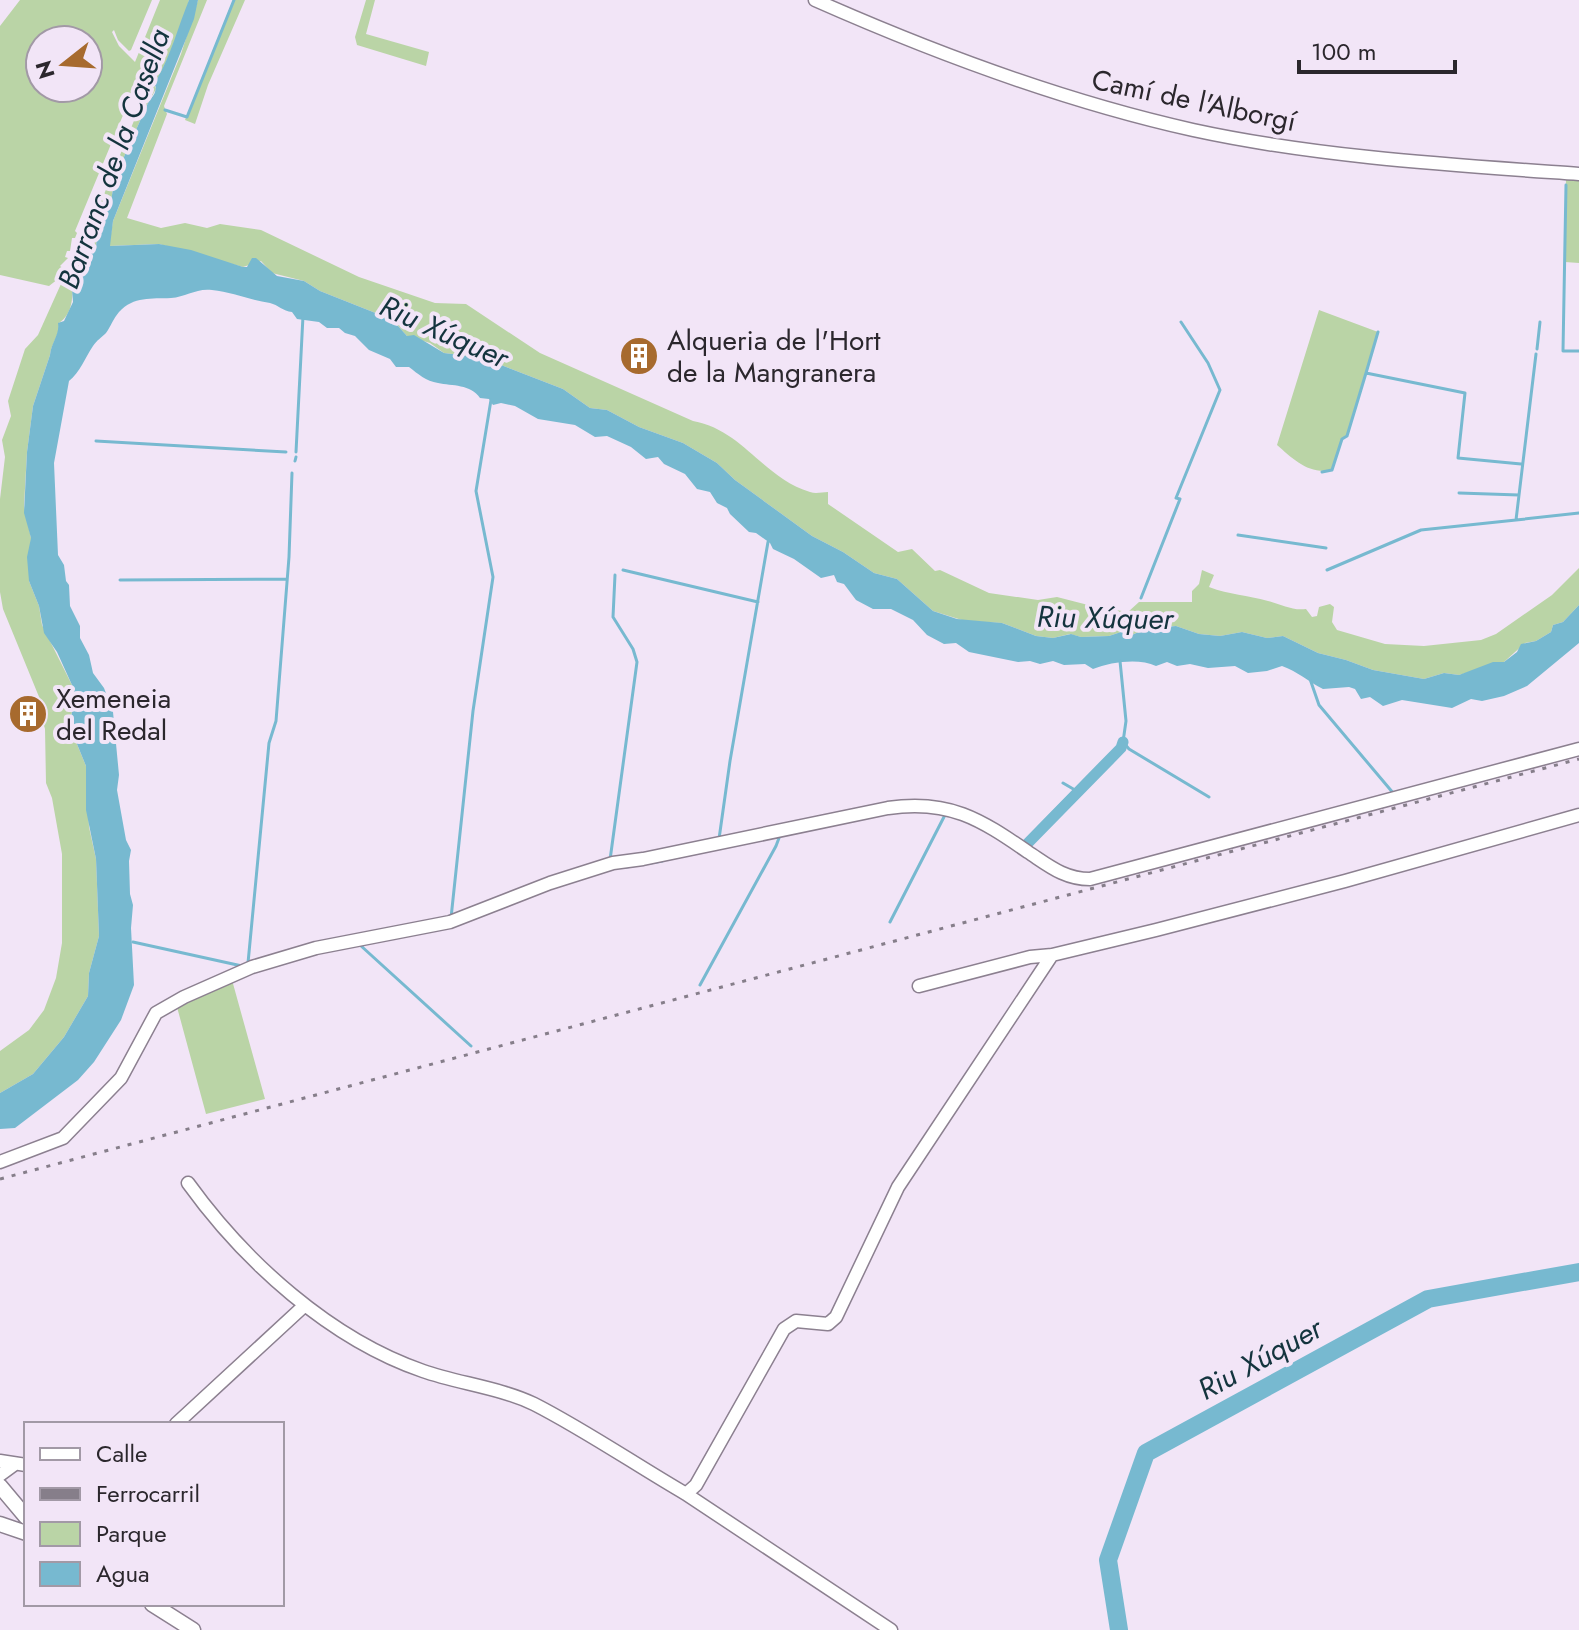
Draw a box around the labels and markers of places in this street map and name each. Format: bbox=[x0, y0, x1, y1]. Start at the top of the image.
place label: Alqueria de l'Hort de la Mangranera bbox=[667, 320, 881, 393]
building icon: Alqueria de l'Hort de la Mangranera bbox=[618, 335, 660, 377]
place label: Xemeneia del Redal bbox=[56, 678, 171, 751]
building icon: Xemeneia del Redal bbox=[7, 693, 49, 735]

